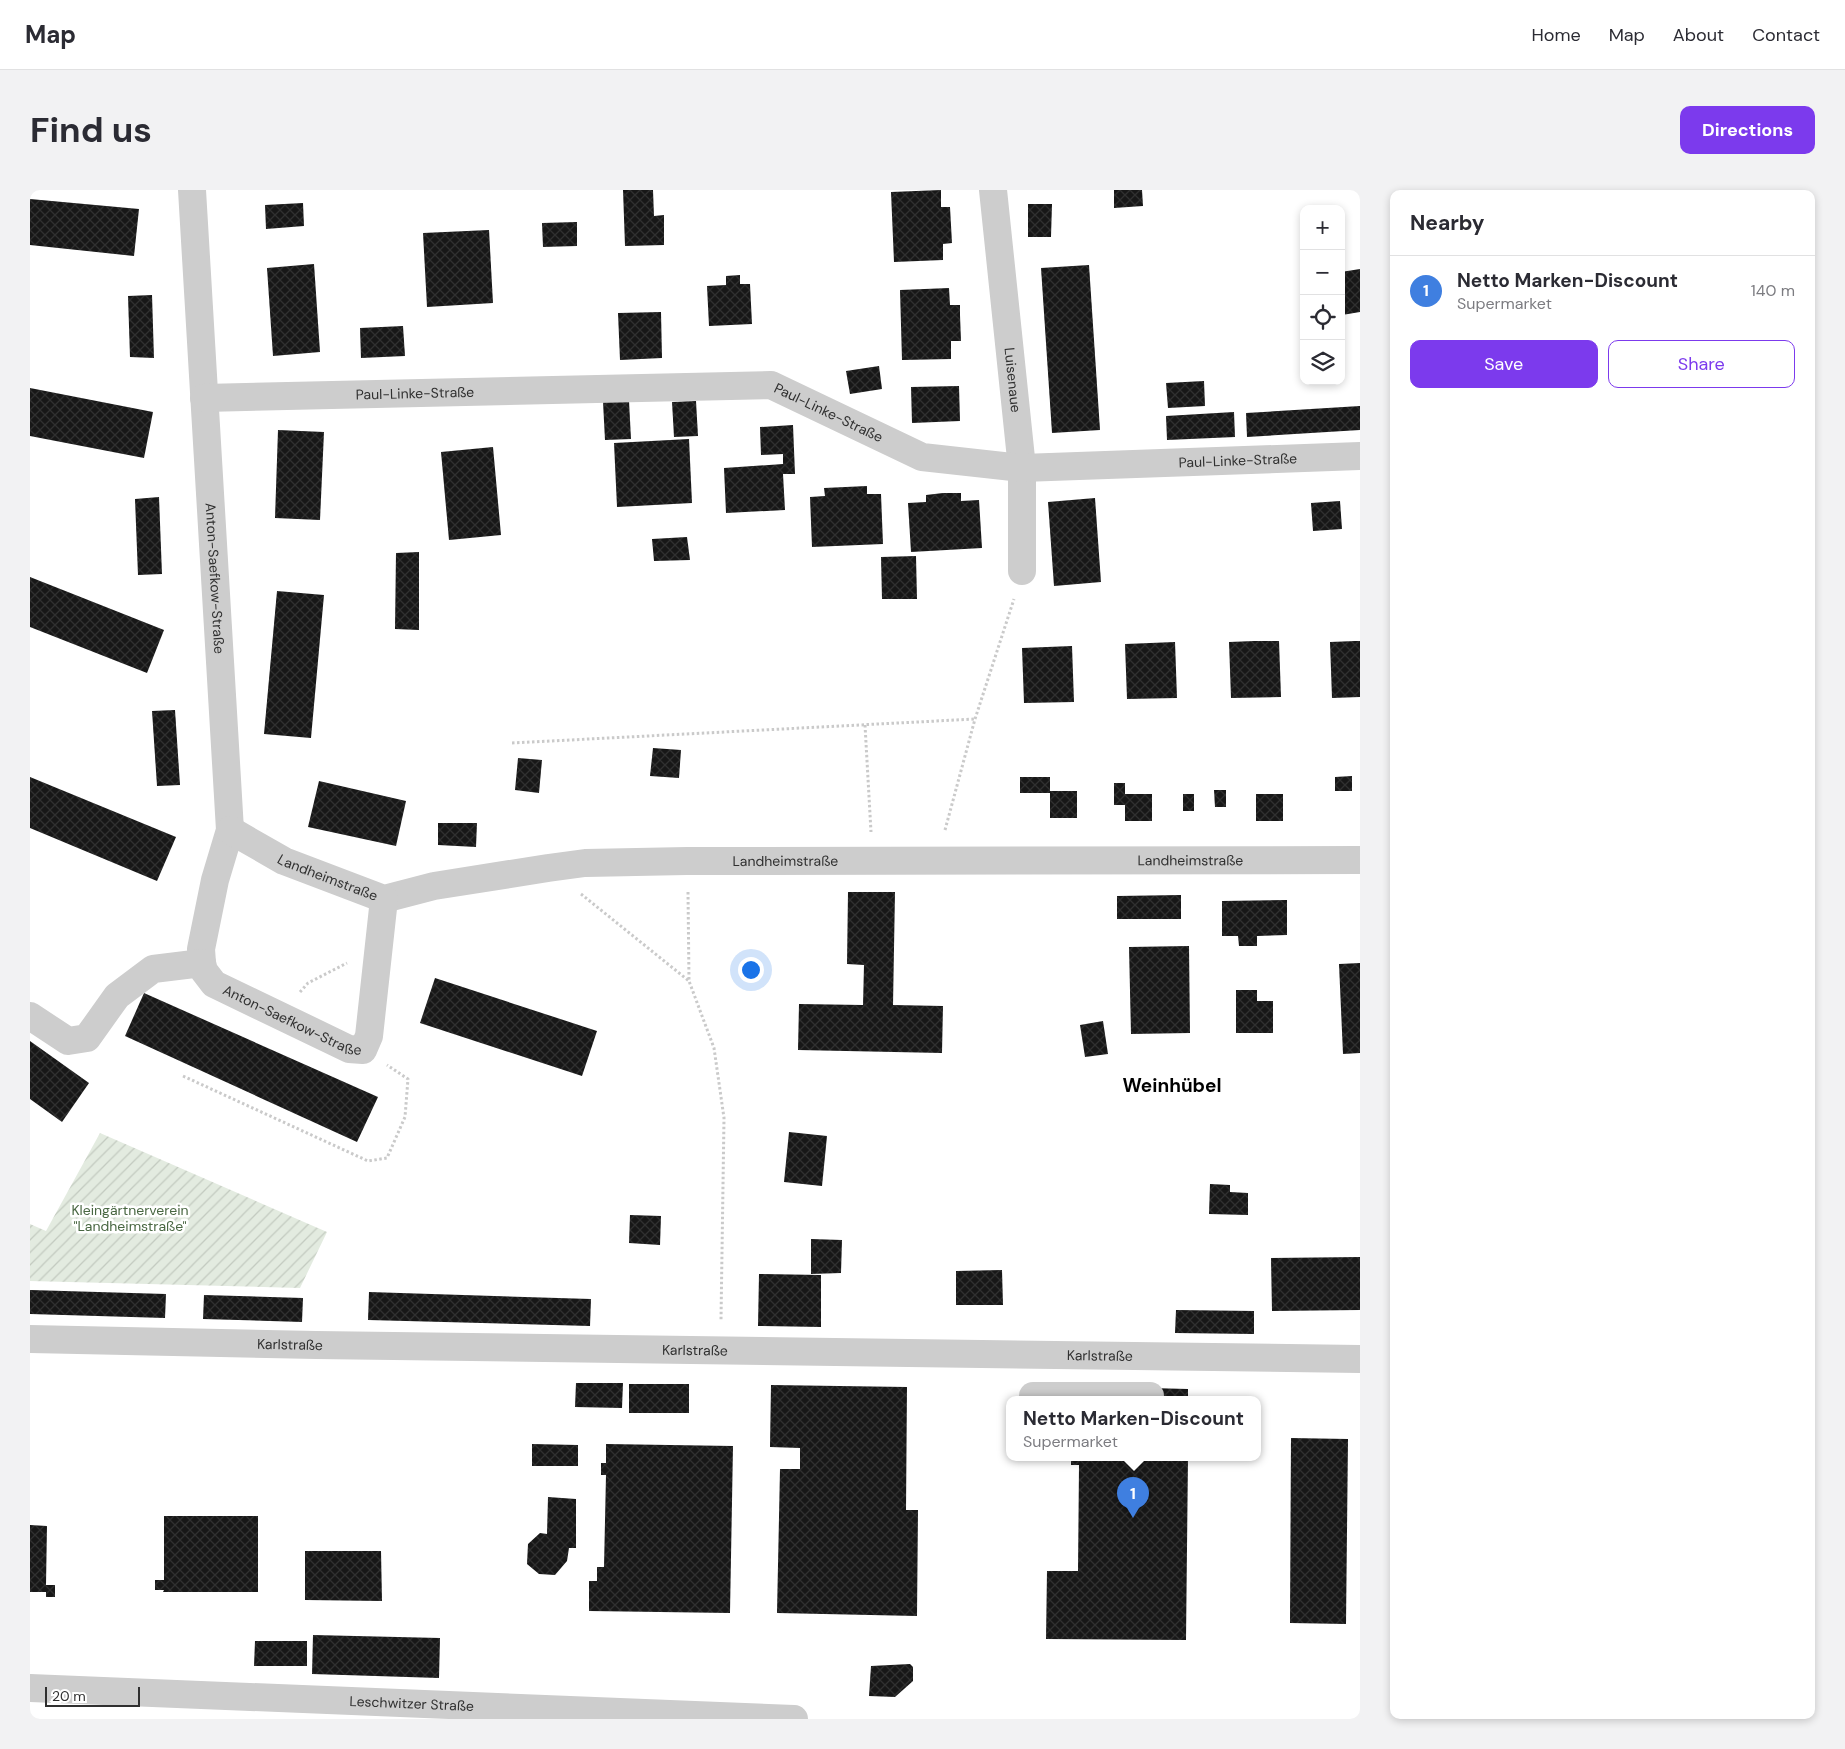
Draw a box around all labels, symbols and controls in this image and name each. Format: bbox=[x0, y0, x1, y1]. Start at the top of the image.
text: Map bbox=[25, 19, 76, 50]
text: Home bbox=[1531, 23, 1581, 47]
text: Map bbox=[1609, 23, 1645, 47]
text: About bbox=[1673, 23, 1724, 47]
text: Contact bbox=[1752, 23, 1820, 47]
button: Directions bbox=[1680, 106, 1815, 154]
text: Find us bbox=[30, 107, 152, 153]
map controls bbox=[1300, 205, 1345, 385]
button: + bbox=[1300, 205, 1345, 250]
text: Nearby bbox=[1410, 209, 1484, 237]
button: − bbox=[1300, 250, 1345, 295]
text: Netto Marken-Discount bbox=[1457, 268, 1678, 293]
text: 1 bbox=[1423, 280, 1429, 301]
text: 140 m bbox=[1751, 280, 1795, 301]
text: Supermarket bbox=[1457, 293, 1552, 314]
button: locate bbox=[1300, 295, 1345, 340]
button: layers bbox=[1300, 340, 1345, 385]
button: Save bbox=[1410, 340, 1598, 388]
button: Share bbox=[1608, 340, 1795, 388]
street label: Luisenaue bbox=[1000, 346, 1025, 413]
street label: Paul-Linke-Straße bbox=[771, 379, 886, 446]
street label: Paul-Linke-Straße bbox=[355, 383, 474, 404]
street label: Paul-Linke-Straße bbox=[1178, 449, 1297, 471]
street label: Anton-Saefkow-Straße bbox=[202, 502, 229, 654]
street label: Landheimstraße bbox=[274, 850, 380, 905]
street label: Landheimstraße bbox=[1137, 851, 1243, 869]
street label: Landheimstraße bbox=[732, 852, 838, 870]
your location bbox=[738, 957, 764, 983]
street label: Anton-Saefkow-Straße bbox=[220, 981, 362, 1059]
district label: Weinhübel bbox=[1122, 1073, 1222, 1098]
park label: Kleingärtnerverein "Landheimstraße" bbox=[71, 1201, 189, 1235]
street label: Karlstraße bbox=[257, 1335, 323, 1354]
street label: Karlstraße bbox=[662, 1341, 728, 1360]
street label: Karlstraße bbox=[1067, 1346, 1133, 1365]
popup bbox=[1006, 1396, 1261, 1461]
text: Netto Marken-Discount bbox=[1023, 1406, 1244, 1431]
text: Supermarket bbox=[1023, 1431, 1118, 1452]
pin: 1 bbox=[1117, 1477, 1149, 1518]
scale bar bbox=[45, 1684, 140, 1707]
text: 20 m bbox=[52, 1687, 86, 1705]
street label: Leschwitzer Straße bbox=[349, 1692, 474, 1715]

